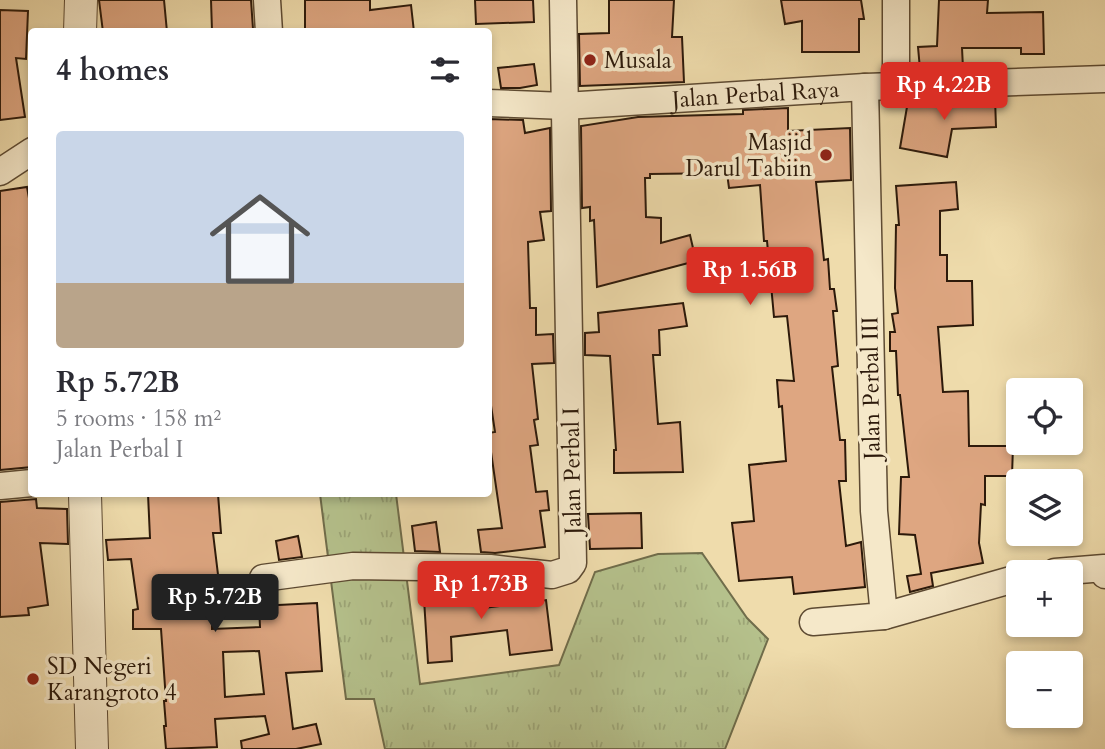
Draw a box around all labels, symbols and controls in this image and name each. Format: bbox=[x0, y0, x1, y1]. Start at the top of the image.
place label: Musala bbox=[604, 45, 672, 76]
text: 4 homes bbox=[56, 50, 169, 91]
icon: filters bbox=[426, 51, 464, 89]
marker: Musala bbox=[582, 52, 598, 68]
pin: Rp 4.22B bbox=[872, 62, 1016, 122]
text: Rp 4.22B bbox=[897, 69, 991, 100]
street label: Jalan Perbal Raya bbox=[668, 73, 840, 115]
place label: Masjid Darul Tabiin bbox=[685, 127, 813, 184]
marker: Masjid Darul Tabiin bbox=[818, 147, 834, 163]
icon: home bbox=[197, 176, 323, 302]
pin: Rp 1.56B bbox=[678, 247, 822, 307]
text: Rp 1.56B bbox=[703, 254, 797, 285]
street label: Jalan Perbal III bbox=[854, 316, 888, 463]
text: Rp 5.72B bbox=[56, 362, 180, 403]
map controls bbox=[1006, 378, 1083, 728]
button: locate bbox=[1006, 378, 1083, 455]
text: 5 rooms · 158 m² bbox=[56, 403, 221, 434]
street label: Jalan Perbal I bbox=[555, 407, 589, 538]
text: Jalan Perbal I bbox=[56, 434, 183, 465]
button: layers bbox=[1006, 469, 1083, 546]
button: + bbox=[1006, 560, 1083, 637]
pin: Rp 1.73B bbox=[409, 562, 553, 621]
text: Rp 1.73B bbox=[434, 568, 528, 599]
pin: Rp 5.72B bbox=[143, 574, 287, 634]
text: Rp 5.72B bbox=[168, 581, 262, 612]
place label: SD Negeri Karangroto 4 bbox=[47, 651, 177, 708]
button: − bbox=[1006, 651, 1083, 728]
marker: SD Negeri Karangroto 4 bbox=[25, 671, 41, 687]

